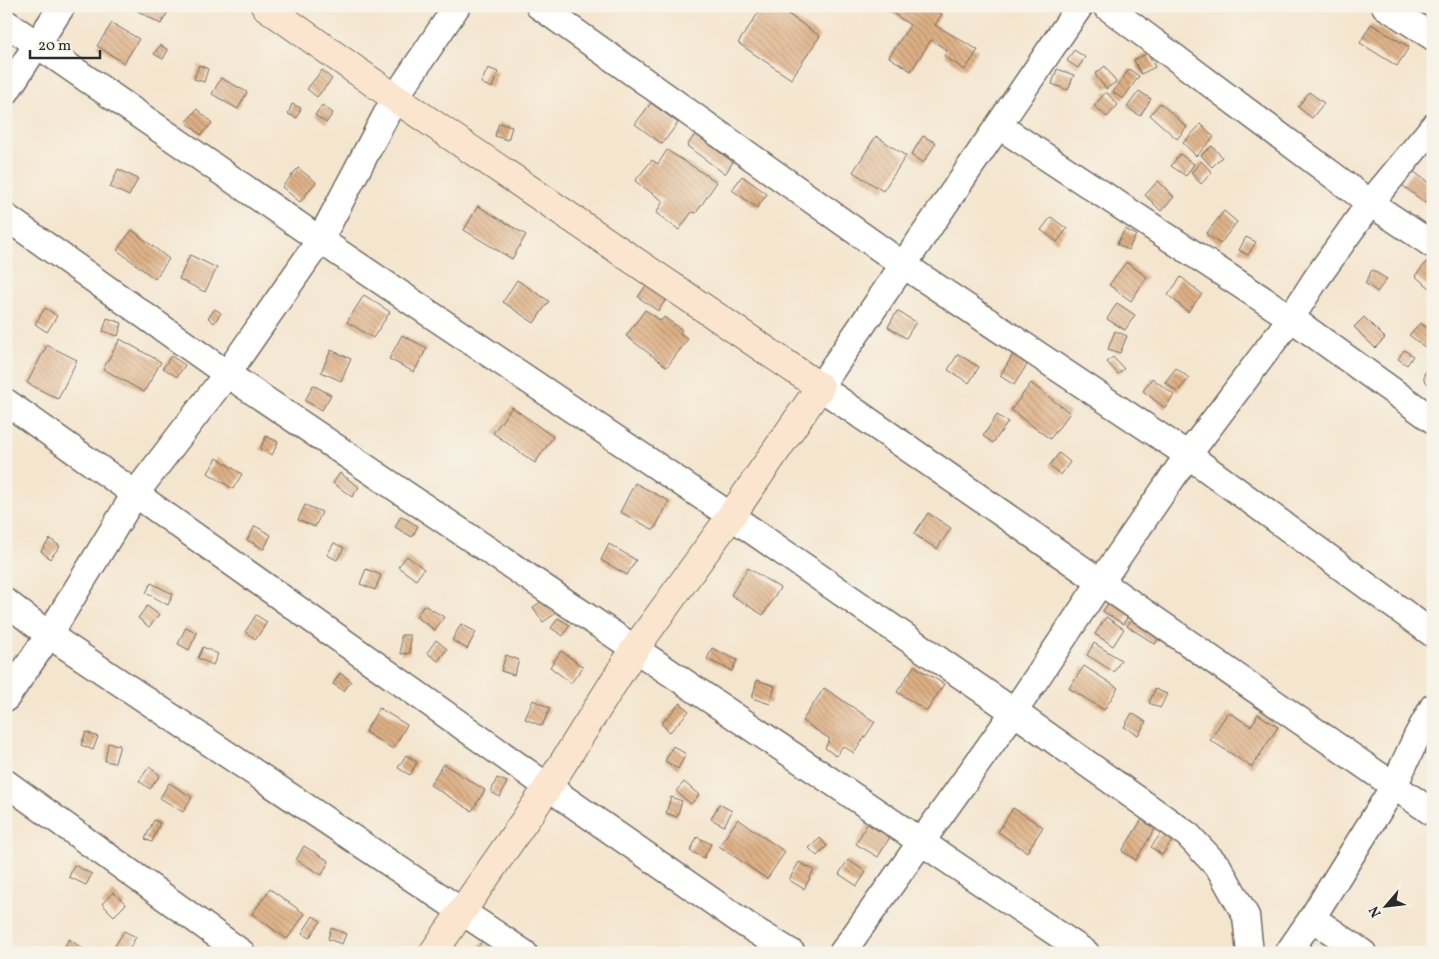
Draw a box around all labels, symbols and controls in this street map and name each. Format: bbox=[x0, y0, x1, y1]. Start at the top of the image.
scale bar bbox=[30, 28, 100, 60]
text: 20 m bbox=[38, 36, 71, 57]
north arrow bbox=[1362, 882, 1412, 932]
text: N bbox=[1365, 902, 1387, 920]

